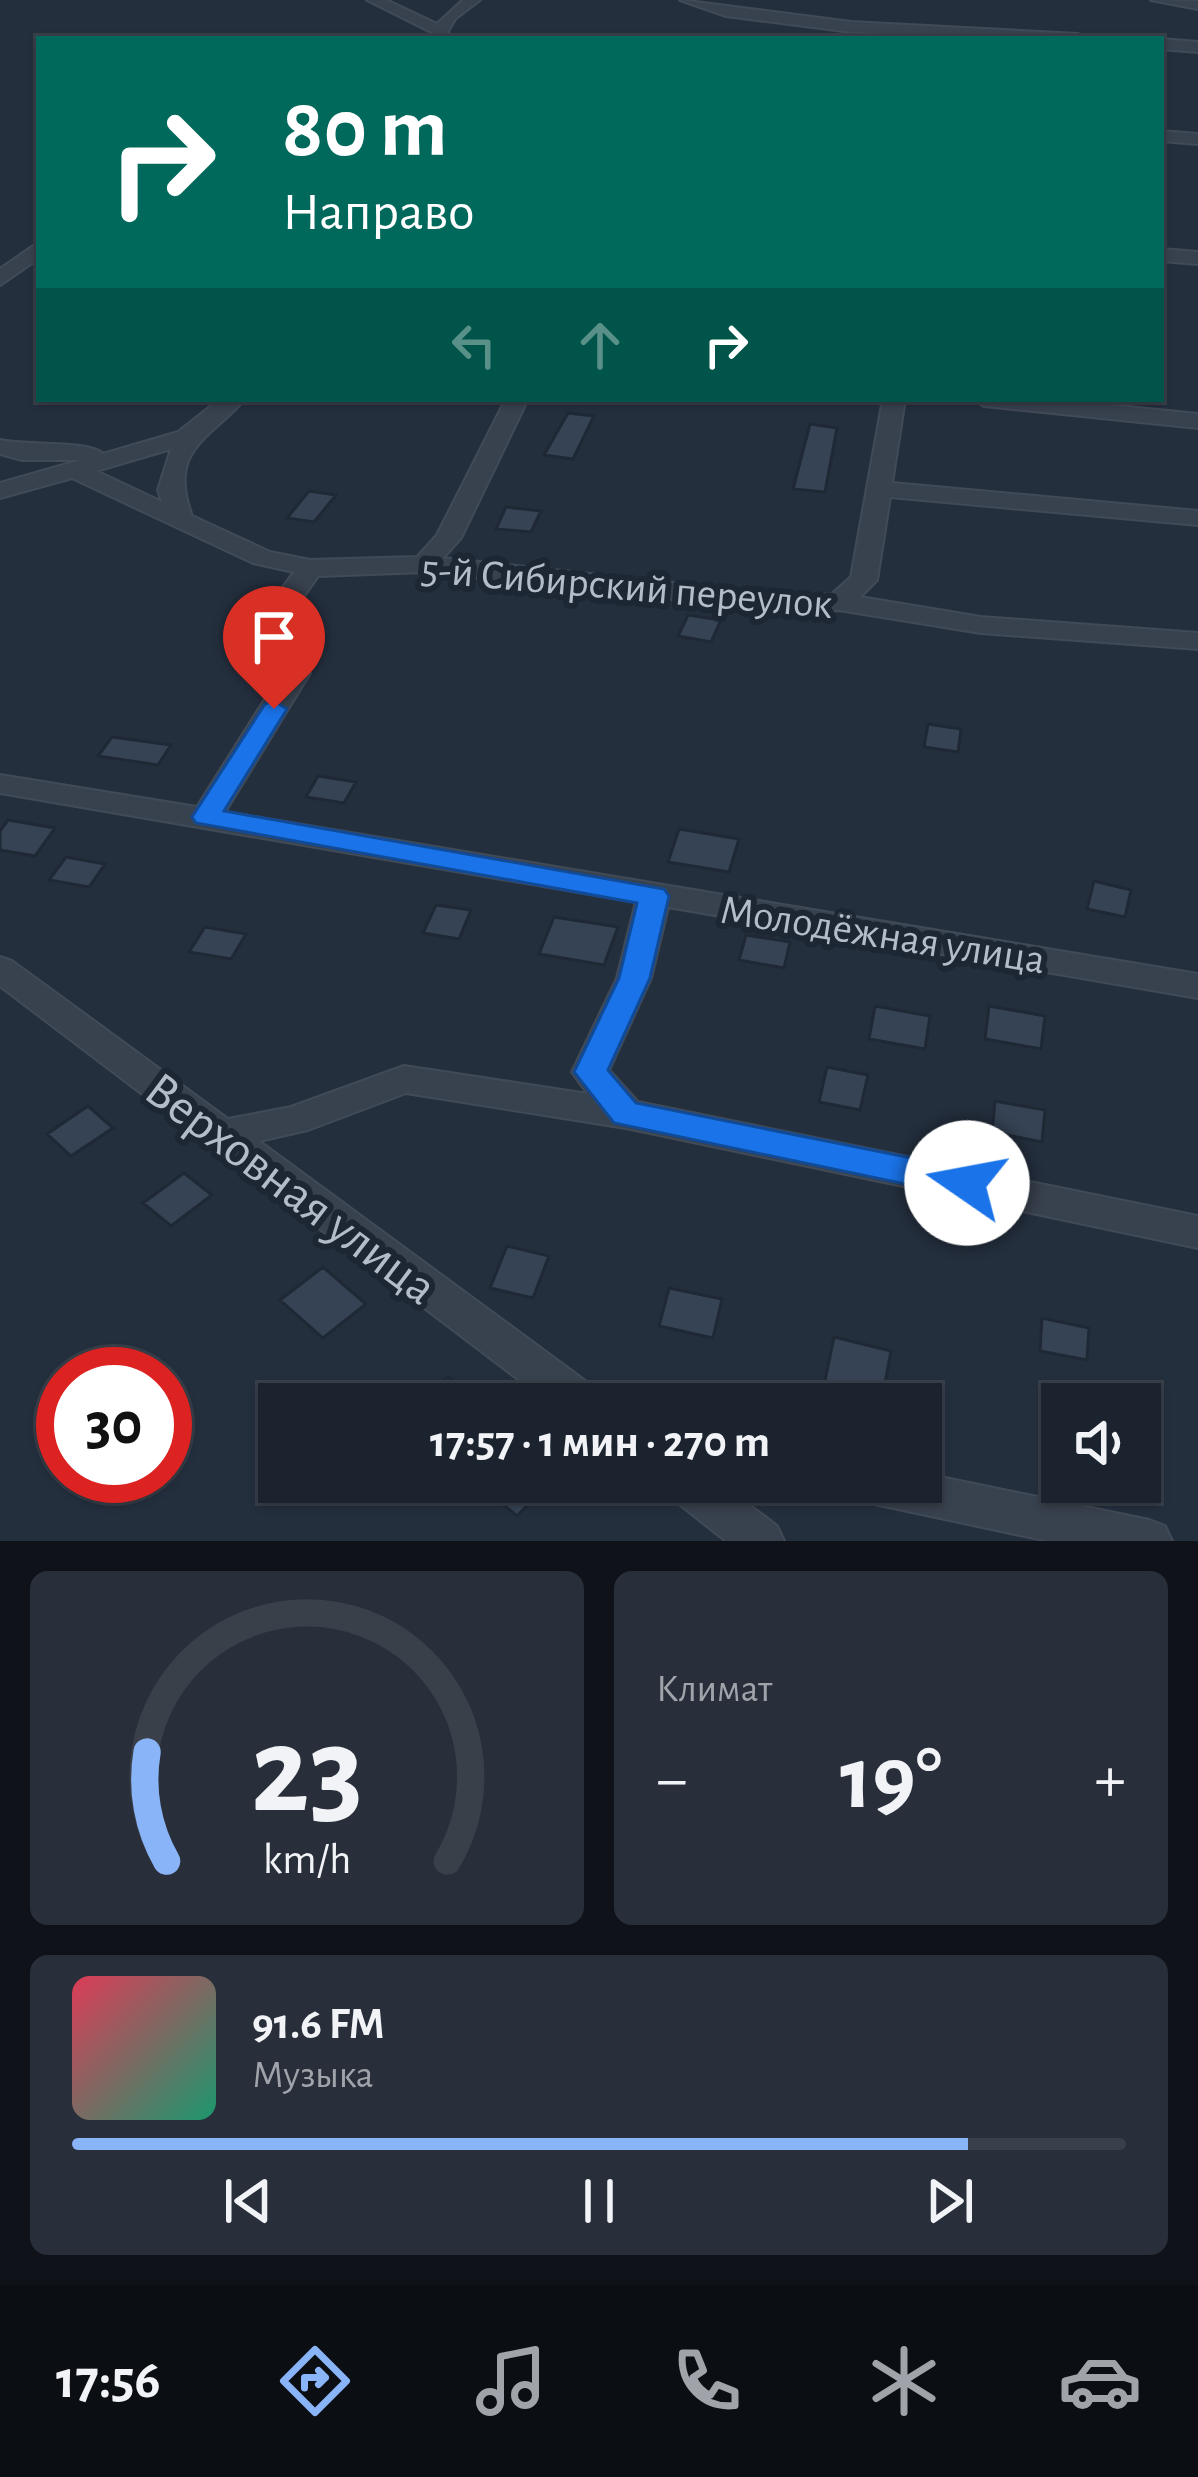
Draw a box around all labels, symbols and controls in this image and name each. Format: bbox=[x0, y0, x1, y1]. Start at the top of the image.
icon: right bbox=[84, 84, 240, 240]
text: 80 m bbox=[282, 88, 448, 172]
text: Направо bbox=[282, 186, 474, 240]
icon: left bbox=[441, 312, 507, 378]
icon: ahead bbox=[567, 312, 633, 378]
icon: right bbox=[693, 312, 759, 378]
street label: 5-й Сибирский переулок bbox=[419, 548, 834, 626]
pin bbox=[223, 586, 325, 709]
icon: arrive bbox=[241, 604, 307, 670]
street label: Молодёжная улица bbox=[717, 889, 1048, 981]
street label: Верховная улица bbox=[136, 1063, 445, 1315]
position arrow bbox=[904, 1120, 1030, 1246]
speed limit sign: 30 bbox=[36, 1347, 192, 1503]
map controls bbox=[1041, 1383, 1161, 1503]
button: sound bbox=[1041, 1383, 1161, 1503]
text: 17:57 · 1 мин · 270 m bbox=[430, 1420, 770, 1465]
text: Климат bbox=[656, 1670, 772, 1709]
text: 23 bbox=[251, 1710, 363, 1835]
text: 19° bbox=[840, 1735, 942, 1825]
text: − bbox=[656, 1747, 688, 1813]
text: + bbox=[1094, 1747, 1126, 1813]
text: km/h bbox=[263, 1839, 351, 1882]
text: 91.6 FM bbox=[252, 2002, 385, 2047]
text: Музыка bbox=[252, 2056, 374, 2095]
icon: previous bbox=[215, 2168, 281, 2234]
icon: pause bbox=[566, 2168, 632, 2234]
icon: next bbox=[917, 2168, 983, 2234]
icon: directions bbox=[273, 2339, 357, 2423]
icon: music bbox=[469, 2339, 553, 2423]
icon: phone bbox=[665, 2339, 749, 2423]
icon: climate bbox=[862, 2339, 946, 2423]
icon: car bbox=[1058, 2339, 1142, 2423]
text: 17:56 bbox=[56, 2354, 161, 2408]

